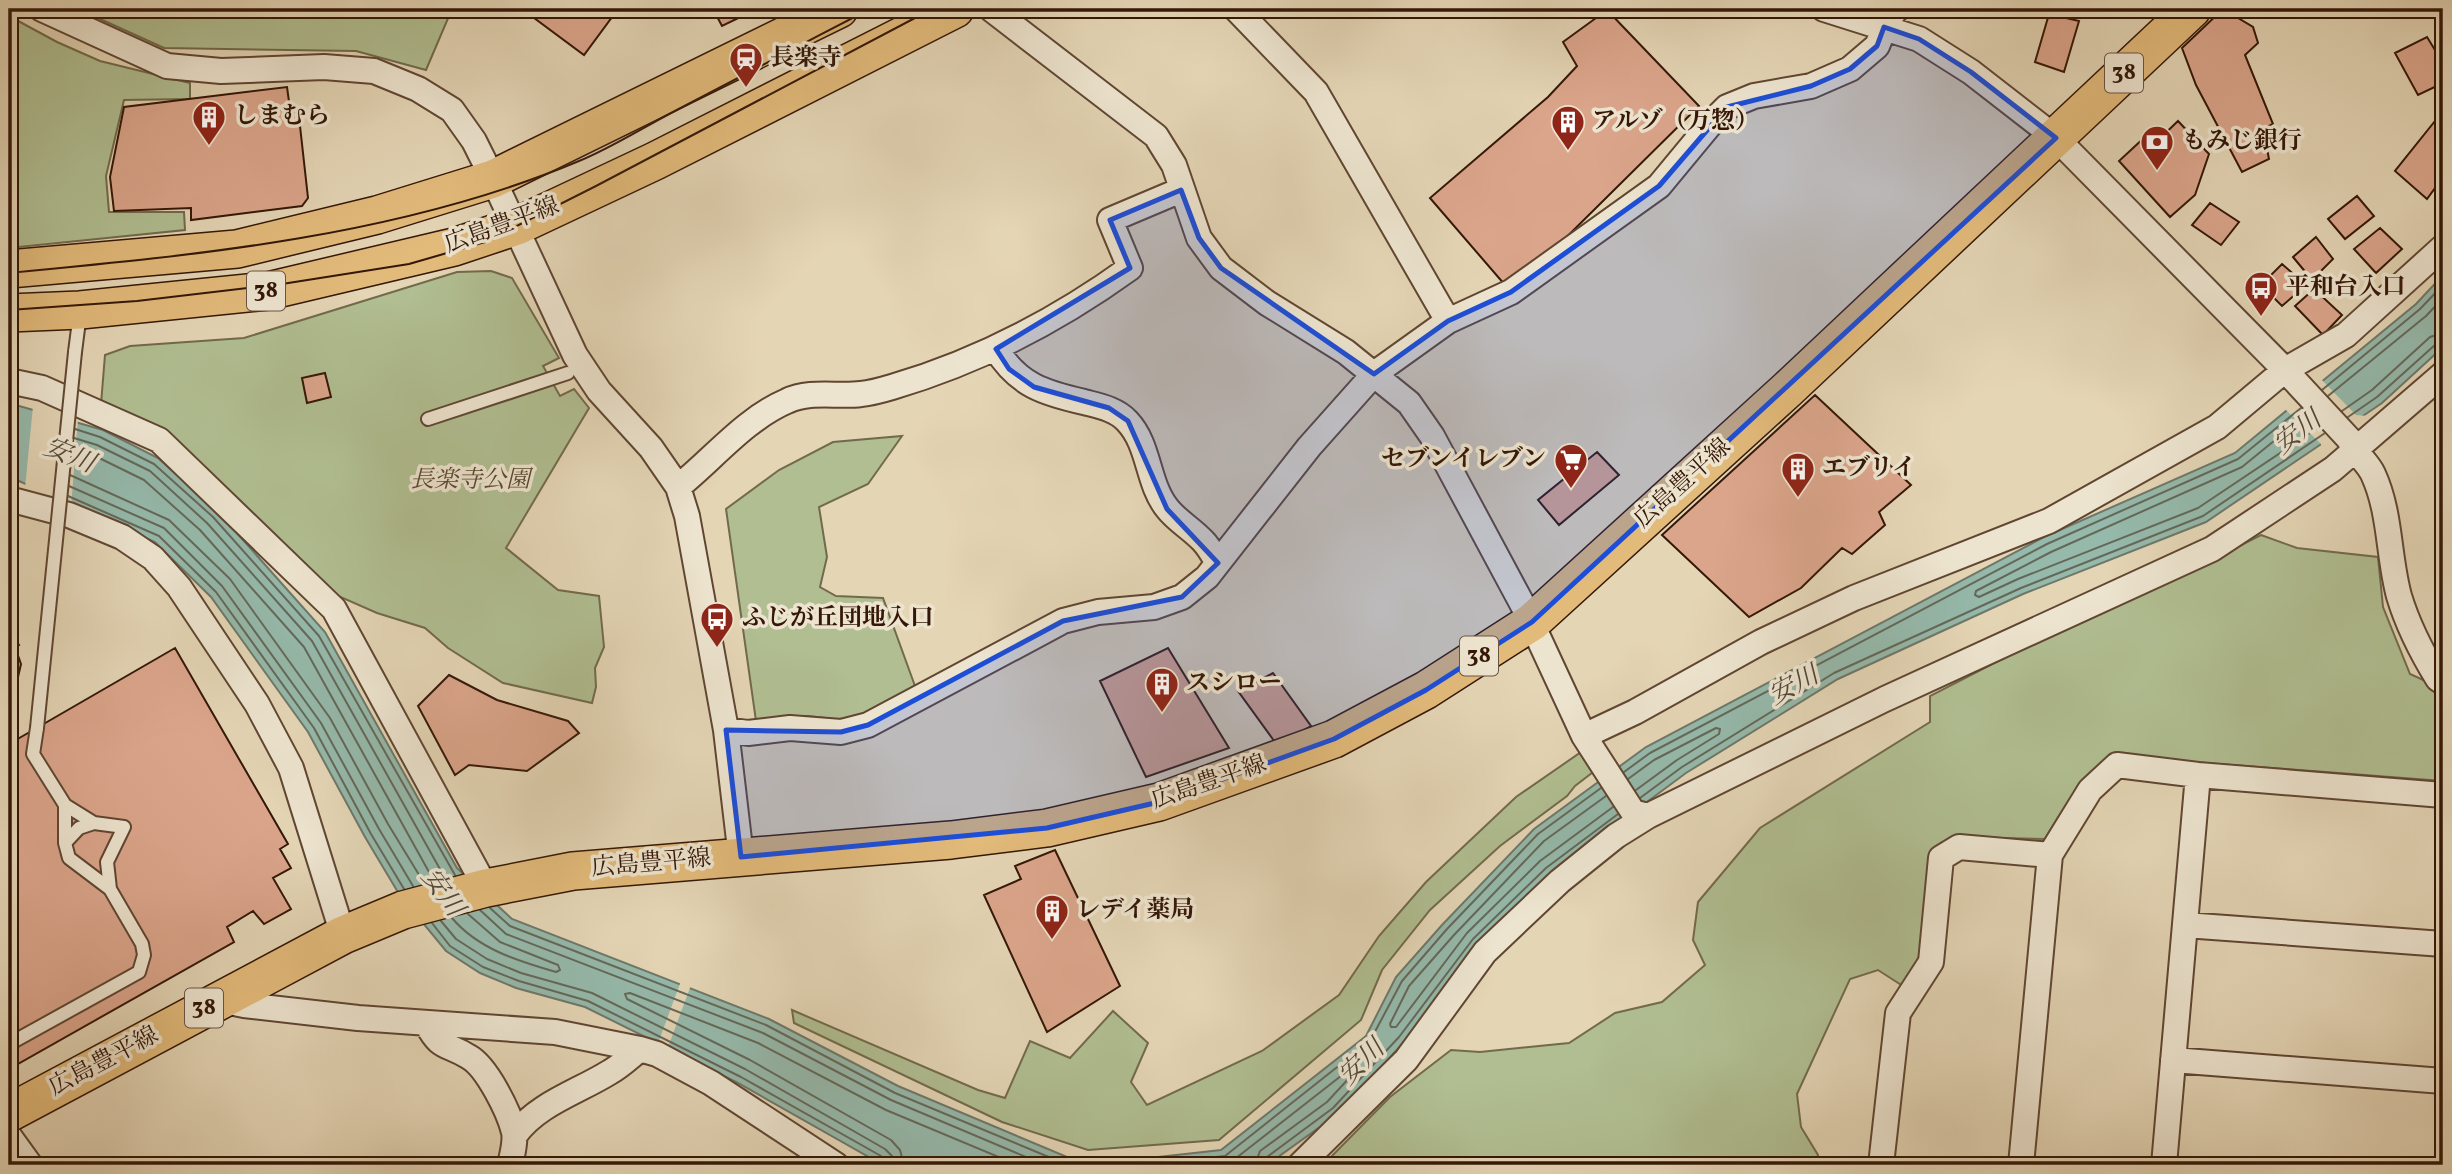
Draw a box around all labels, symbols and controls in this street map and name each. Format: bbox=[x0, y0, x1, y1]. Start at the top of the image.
station icon: 長楽寺 bbox=[727, 40, 765, 89]
place label: 長楽寺 bbox=[770, 42, 842, 76]
road number: 38 bbox=[2105, 54, 2143, 92]
building icon: しまむら bbox=[190, 98, 228, 147]
place label: しまむら bbox=[234, 100, 330, 134]
building icon: アルゾ（万惣） bbox=[1549, 103, 1587, 152]
place label: アルゾ（万惣） bbox=[1592, 105, 1759, 139]
bank icon: もみじ銀行 bbox=[2138, 123, 2176, 172]
place label: もみじ銀行 bbox=[2182, 125, 2302, 159]
street label: 広島豊平線 bbox=[440, 190, 564, 262]
bus stop icon: 平和台入口 bbox=[2242, 269, 2280, 318]
place label: 平和台入口 bbox=[2286, 271, 2406, 305]
road number: 38 bbox=[247, 272, 285, 310]
water label: 安川 bbox=[2266, 401, 2332, 463]
water label: 安川 bbox=[38, 430, 103, 484]
street label: 広島豊平線 bbox=[1627, 431, 1739, 537]
supermarket icon: セブンイレブン bbox=[1552, 441, 1590, 490]
place label: セブンイレブン bbox=[1381, 443, 1546, 477]
building icon: エブリイ bbox=[1779, 450, 1817, 499]
place label: エブリイ bbox=[1822, 452, 1916, 486]
park label: 長楽寺公園 bbox=[410, 464, 534, 498]
bus stop icon: ふじが丘団地入口 bbox=[698, 600, 736, 649]
place label: ふじが丘団地入口 bbox=[742, 602, 934, 636]
road number: 38 bbox=[1460, 636, 1498, 676]
water label: 安川 bbox=[1763, 656, 1828, 714]
building icon: スシロー bbox=[1143, 665, 1181, 714]
place label: スシロー bbox=[1186, 667, 1282, 701]
street label: 広島豊平線 bbox=[1147, 747, 1271, 819]
street label: 広島豊平線 bbox=[590, 842, 712, 886]
water label: 安川 bbox=[412, 861, 474, 927]
building icon: レデイ薬局 bbox=[1033, 892, 1071, 941]
place label: レデイ薬局 bbox=[1076, 894, 1194, 928]
road number: 38 bbox=[185, 988, 223, 1028]
street label: 広島豊平線 bbox=[43, 1019, 165, 1105]
water label: 安川 bbox=[1331, 1030, 1395, 1094]

